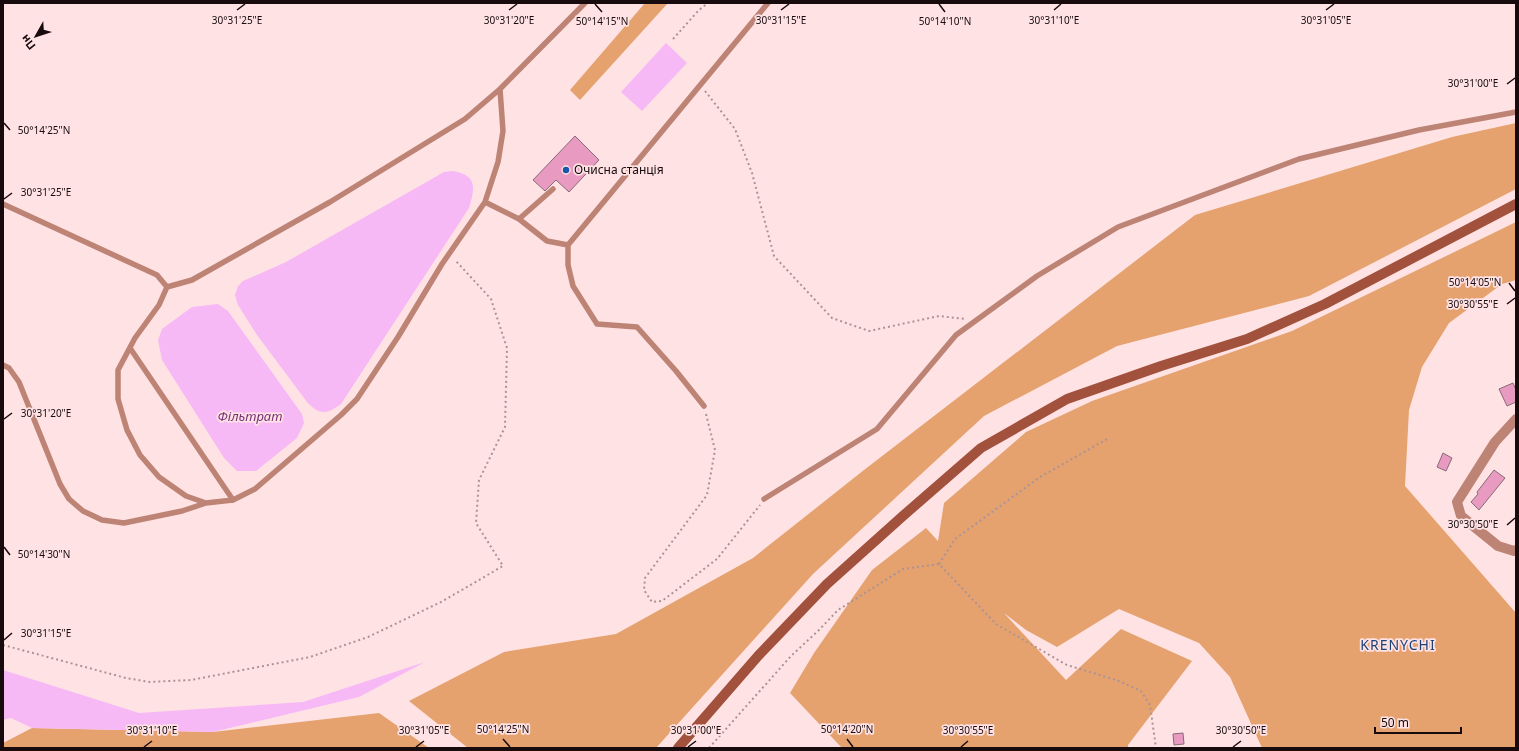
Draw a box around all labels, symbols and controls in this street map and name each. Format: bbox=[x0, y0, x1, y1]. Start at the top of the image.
text: 30°31'25"E bbox=[212, 13, 262, 27]
text: 30°31'20"E bbox=[484, 13, 534, 27]
text: 30°31'15"E bbox=[756, 13, 806, 27]
text: 30°31'10"E bbox=[1029, 13, 1079, 27]
text: 30°31'05"E bbox=[1301, 13, 1351, 27]
text: 50°14'15"N bbox=[576, 14, 628, 28]
text: 50°14'10"N bbox=[919, 14, 971, 28]
north arrow bbox=[16, 16, 56, 56]
text: Пн bbox=[17, 32, 39, 53]
text: 30°31'00"E bbox=[1448, 76, 1498, 90]
text: 50°14'25"N bbox=[18, 123, 70, 137]
place label: Очисна станція bbox=[574, 161, 664, 178]
marker: Очисна станція bbox=[561, 165, 571, 175]
text: 30°31'25"E bbox=[21, 185, 71, 199]
text: 50°14'05"N bbox=[1449, 275, 1501, 289]
text: 30°30'55"E bbox=[1448, 297, 1498, 311]
text: 30°31'20"E bbox=[21, 406, 71, 420]
water label: Фільтрат bbox=[218, 407, 282, 425]
text: 30°30'50"E bbox=[1448, 517, 1498, 531]
text: 50°14'30"N bbox=[18, 547, 70, 561]
text: 30°31'15"E bbox=[21, 626, 71, 640]
district label: KRENYCHI bbox=[1360, 635, 1436, 654]
scale bar bbox=[1375, 709, 1461, 735]
text: 50 m bbox=[1381, 714, 1409, 731]
text: 50°14'25"N bbox=[477, 722, 529, 736]
text: 50°14'20"N bbox=[821, 722, 873, 736]
text: 30°31'10"E bbox=[127, 723, 177, 737]
text: 30°31'05"E bbox=[399, 723, 449, 737]
text: 30°31'00"E bbox=[671, 723, 721, 737]
text: 30°30'55"E bbox=[943, 723, 993, 737]
text: 30°30'50"E bbox=[1216, 723, 1266, 737]

